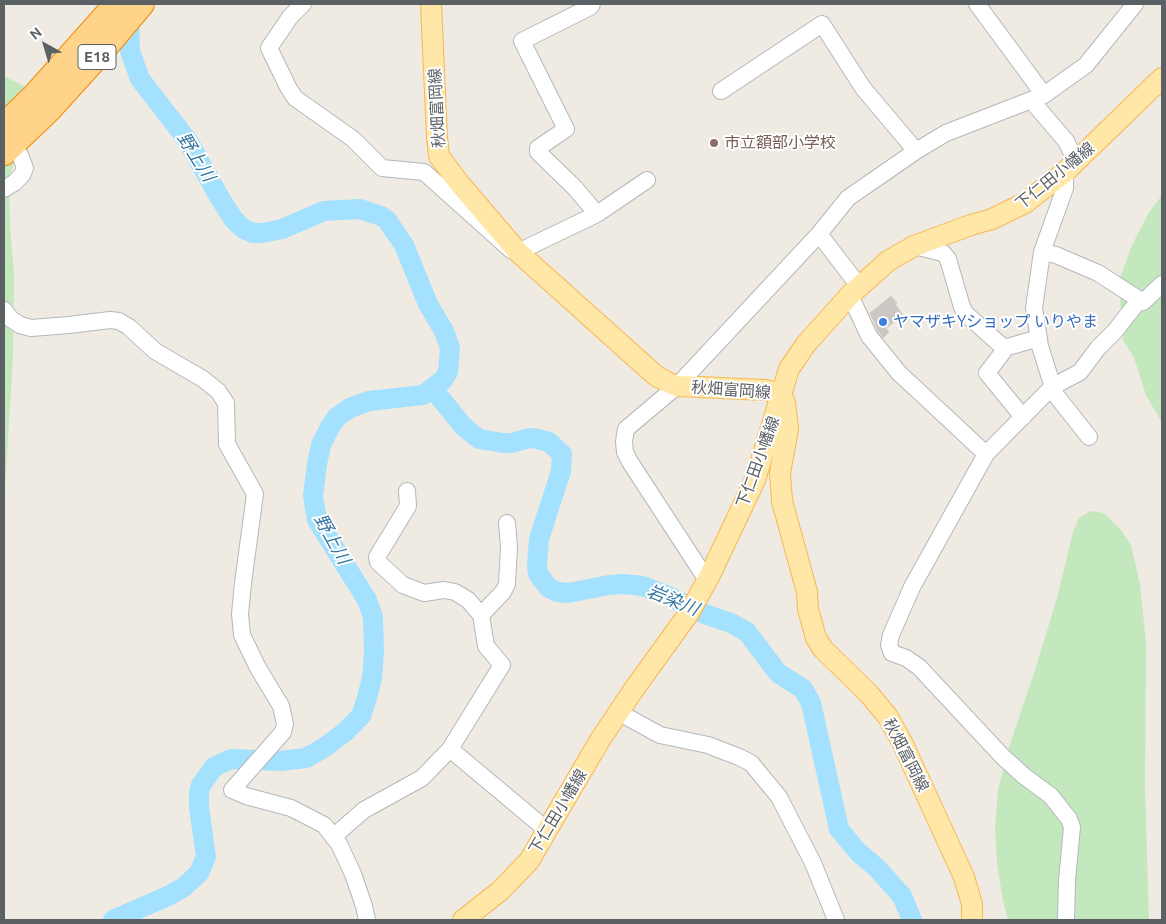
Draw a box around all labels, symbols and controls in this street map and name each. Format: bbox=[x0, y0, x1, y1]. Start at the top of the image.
north arrow bbox=[20, 20, 70, 70]
text: N bbox=[26, 24, 45, 43]
road number: E18 bbox=[78, 44, 116, 70]
street label: 秋畑富岡線 bbox=[425, 68, 449, 148]
water label: 野上川 bbox=[173, 128, 219, 186]
place label: 市立額部小学校 bbox=[724, 133, 836, 153]
marker: 市立額部小学校 bbox=[708, 137, 720, 149]
street label: 下仁田小幡線 bbox=[1012, 138, 1098, 214]
place label: ヤマザキYショップ いりやま bbox=[893, 312, 1098, 332]
marker: ヤマザキYショップ いりやま bbox=[877, 316, 889, 328]
street label: 秋畑富岡線 bbox=[690, 378, 772, 402]
street label: 下仁田小幡線 bbox=[733, 414, 783, 510]
water label: 野上川 bbox=[309, 510, 355, 568]
water label: 岩染川 bbox=[644, 580, 702, 620]
street label: 秋畑富岡線 bbox=[879, 715, 933, 795]
street label: 下仁田小幡線 bbox=[525, 766, 591, 858]

